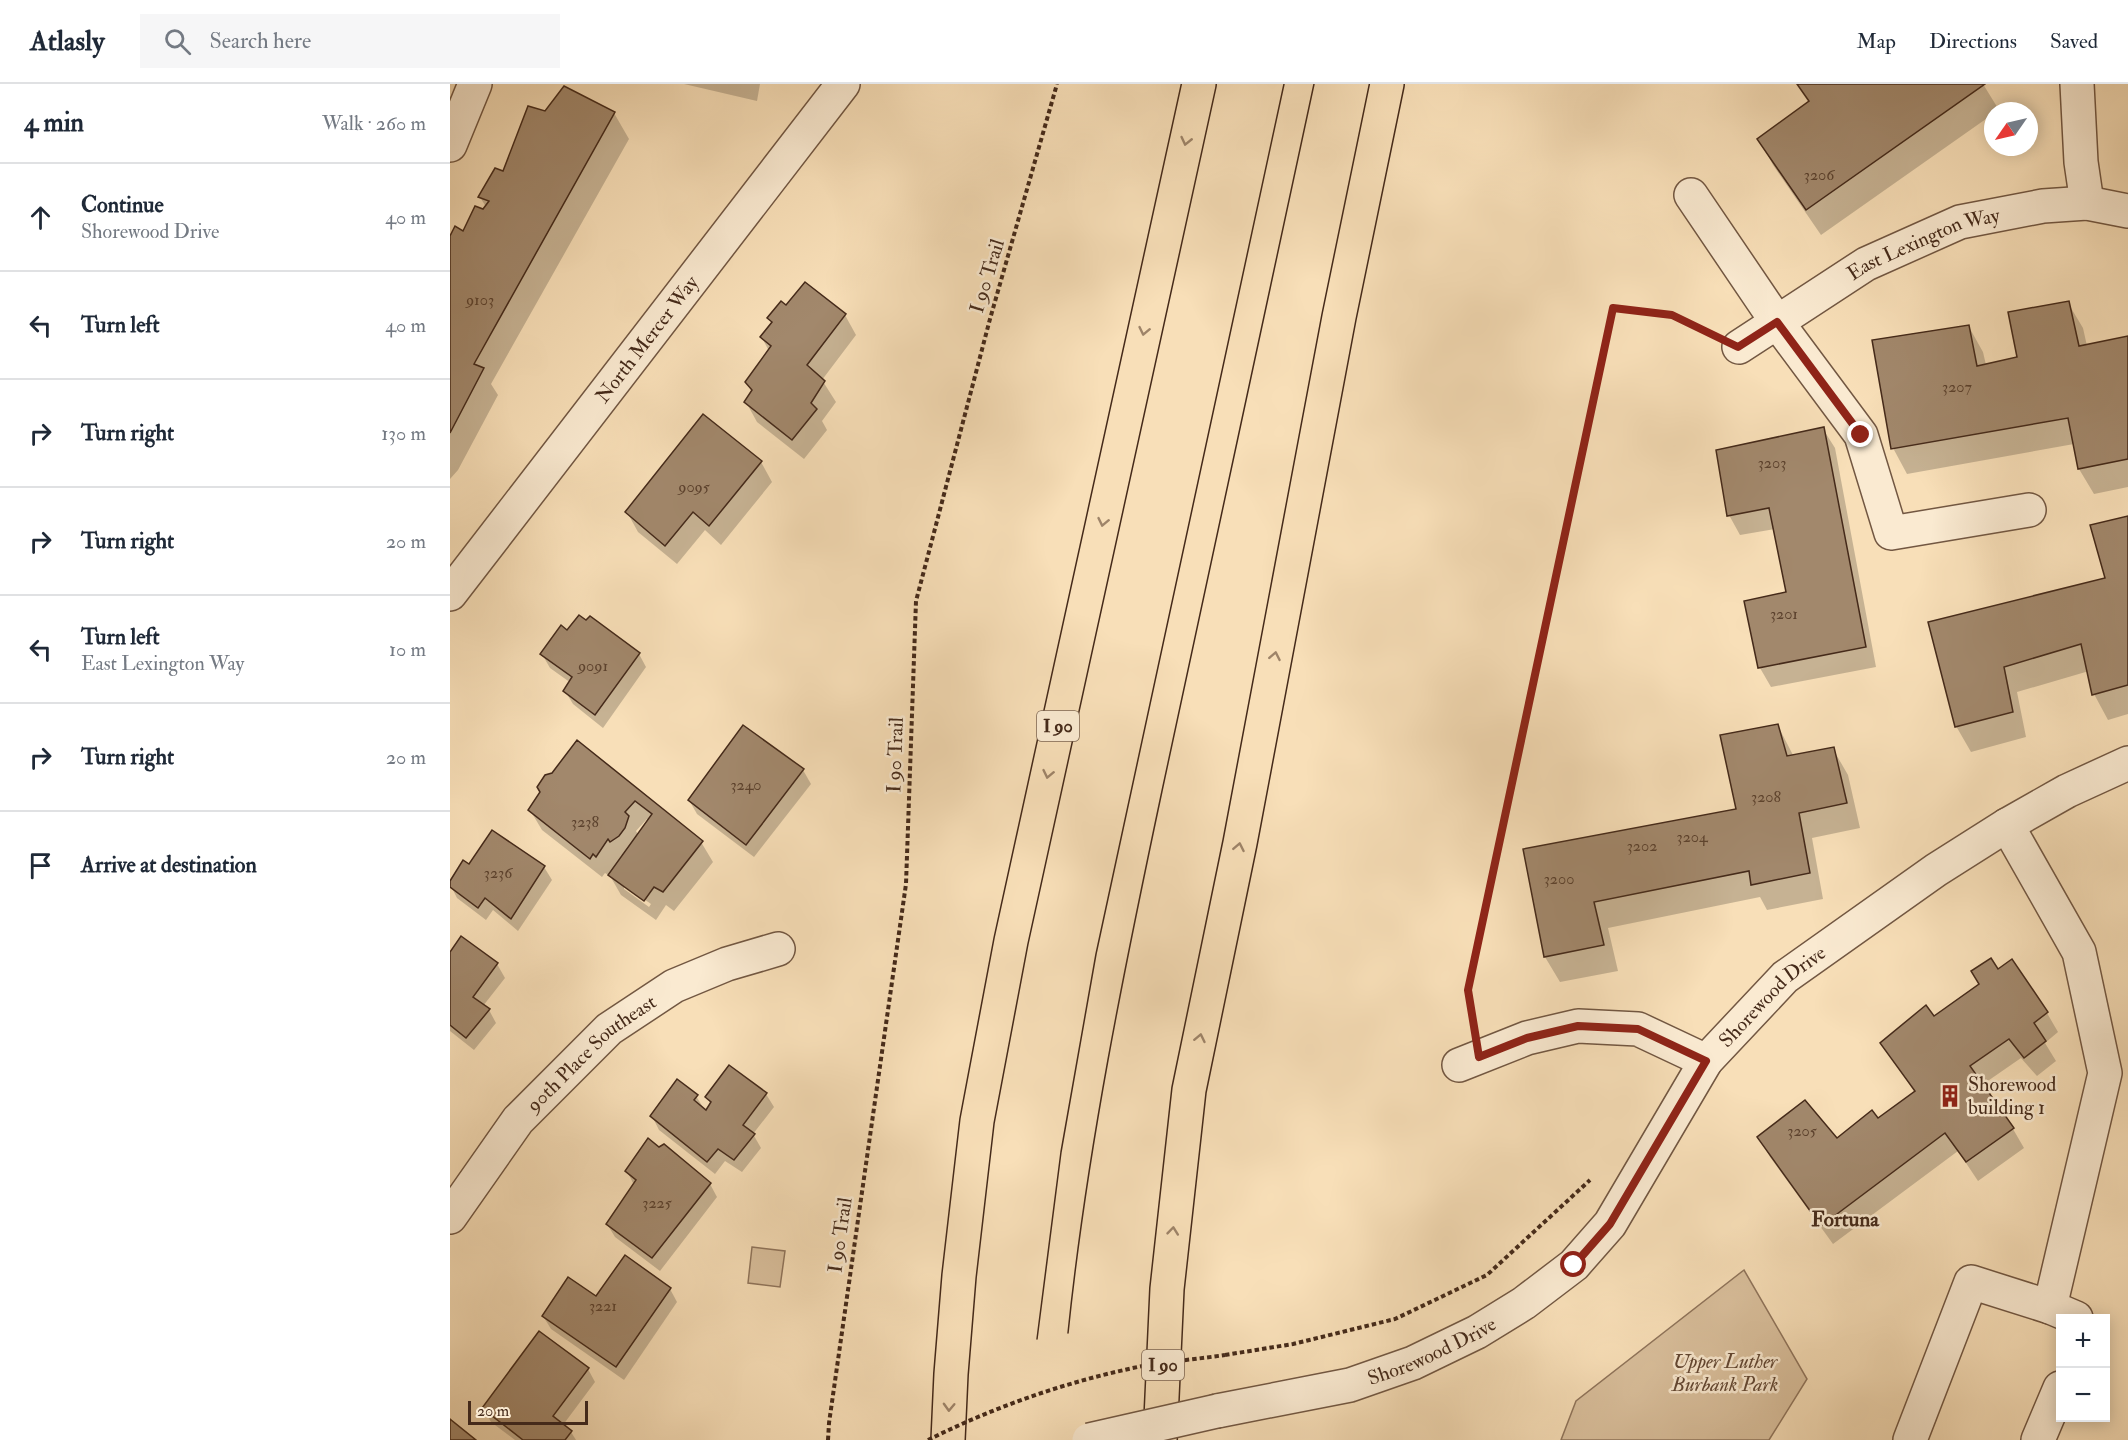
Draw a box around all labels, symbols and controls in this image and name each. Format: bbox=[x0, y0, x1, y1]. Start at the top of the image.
search box bbox=[140, 14, 560, 68]
text: Atlasly bbox=[30, 24, 104, 59]
icon: search bbox=[161, 25, 194, 58]
text: Search here bbox=[209, 27, 311, 55]
text: Map bbox=[1856, 28, 1896, 55]
text: Directions bbox=[1929, 28, 2017, 55]
text: Saved bbox=[2050, 28, 2098, 55]
north arrow bbox=[1984, 102, 2038, 156]
text: 4 min bbox=[24, 107, 84, 139]
text: Walk · 260 m bbox=[322, 111, 426, 136]
one-way arrow bbox=[1181, 136, 1194, 146]
house number: 3206 bbox=[1804, 165, 1835, 185]
text: Continue bbox=[81, 191, 164, 219]
icon: ahead bbox=[24, 201, 57, 234]
street label: East Lexington Way bbox=[1842, 202, 2003, 286]
text: 40 m bbox=[385, 205, 426, 230]
text: Shorewood Drive bbox=[81, 219, 219, 244]
street label: I 90 Trail bbox=[964, 236, 1010, 316]
street label: North Mercer Way bbox=[590, 269, 704, 408]
house number: 9103 bbox=[465, 290, 494, 310]
icon: left bbox=[24, 309, 57, 342]
text: Turn left bbox=[81, 311, 160, 339]
text: 40 m bbox=[385, 313, 426, 338]
one-way arrow bbox=[1138, 326, 1151, 336]
house number: 3207 bbox=[1942, 377, 1973, 397]
icon: right bbox=[24, 417, 57, 450]
text: Turn right bbox=[81, 419, 174, 447]
text: 130 m bbox=[381, 421, 426, 446]
route end bbox=[1847, 421, 1873, 447]
house number: 3203 bbox=[1758, 453, 1786, 473]
house number: 9095 bbox=[677, 477, 710, 497]
one-way arrow bbox=[1097, 517, 1110, 527]
icon: right bbox=[24, 525, 57, 558]
text: Turn right bbox=[81, 527, 174, 555]
text: 20 m bbox=[386, 529, 426, 554]
house number: 3201 bbox=[1770, 604, 1798, 624]
text: Turn left bbox=[81, 623, 160, 651]
icon: left bbox=[24, 633, 57, 666]
text: 10 m bbox=[389, 637, 426, 662]
text: East Lexington Way bbox=[81, 651, 244, 676]
one-way arrow bbox=[1268, 651, 1281, 661]
house number: 9091 bbox=[577, 656, 608, 676]
road number: I 90 bbox=[1037, 711, 1079, 741]
street label: I 90 Trail bbox=[881, 717, 909, 793]
icon: right bbox=[24, 741, 57, 774]
text: Turn right bbox=[81, 743, 174, 771]
text: 20 m bbox=[386, 745, 426, 770]
one-way arrow bbox=[1042, 769, 1055, 779]
house number: 3240 bbox=[730, 775, 762, 795]
house number: 3208 bbox=[1751, 787, 1781, 807]
house number: 3238 bbox=[571, 812, 599, 832]
house number: 3204 bbox=[1676, 827, 1709, 847]
house number: 3202 bbox=[1627, 836, 1657, 856]
one-way arrow bbox=[1232, 842, 1245, 852]
icon: arrive bbox=[24, 849, 57, 882]
text: Arrive at destination bbox=[81, 851, 257, 879]
house number: 3236 bbox=[484, 863, 513, 883]
house number: 3200 bbox=[1544, 869, 1574, 889]
street label: Shorewood Drive bbox=[1713, 940, 1830, 1052]
street label: 90th Place Southeast bbox=[520, 989, 661, 1118]
one-way arrow bbox=[1192, 1033, 1205, 1043]
place label: Shorewood building 1 bbox=[1968, 1072, 2056, 1120]
building icon: Shorewood building 1 bbox=[1937, 1083, 1963, 1109]
house number: 3205 bbox=[1787, 1121, 1817, 1141]
house number: 3225 bbox=[642, 1193, 672, 1213]
street label: I 90 Trail bbox=[822, 1196, 858, 1274]
district label: Fortuna bbox=[1811, 1206, 1880, 1233]
one-way arrow bbox=[1167, 1227, 1179, 1236]
route start bbox=[1560, 1251, 1586, 1277]
house number: 3221 bbox=[589, 1296, 617, 1316]
street label: Shorewood Drive bbox=[1364, 1311, 1500, 1390]
map controls bbox=[2056, 1314, 2110, 1422]
button: + bbox=[2056, 1314, 2110, 1368]
park label: Upper Luther Burbank Park bbox=[1671, 1349, 1779, 1397]
road number: I 90 bbox=[1142, 1350, 1184, 1380]
button: − bbox=[2056, 1368, 2110, 1422]
scale bar bbox=[468, 1398, 588, 1426]
text: 20 m bbox=[477, 1401, 509, 1421]
one-way arrow bbox=[943, 1402, 956, 1411]

